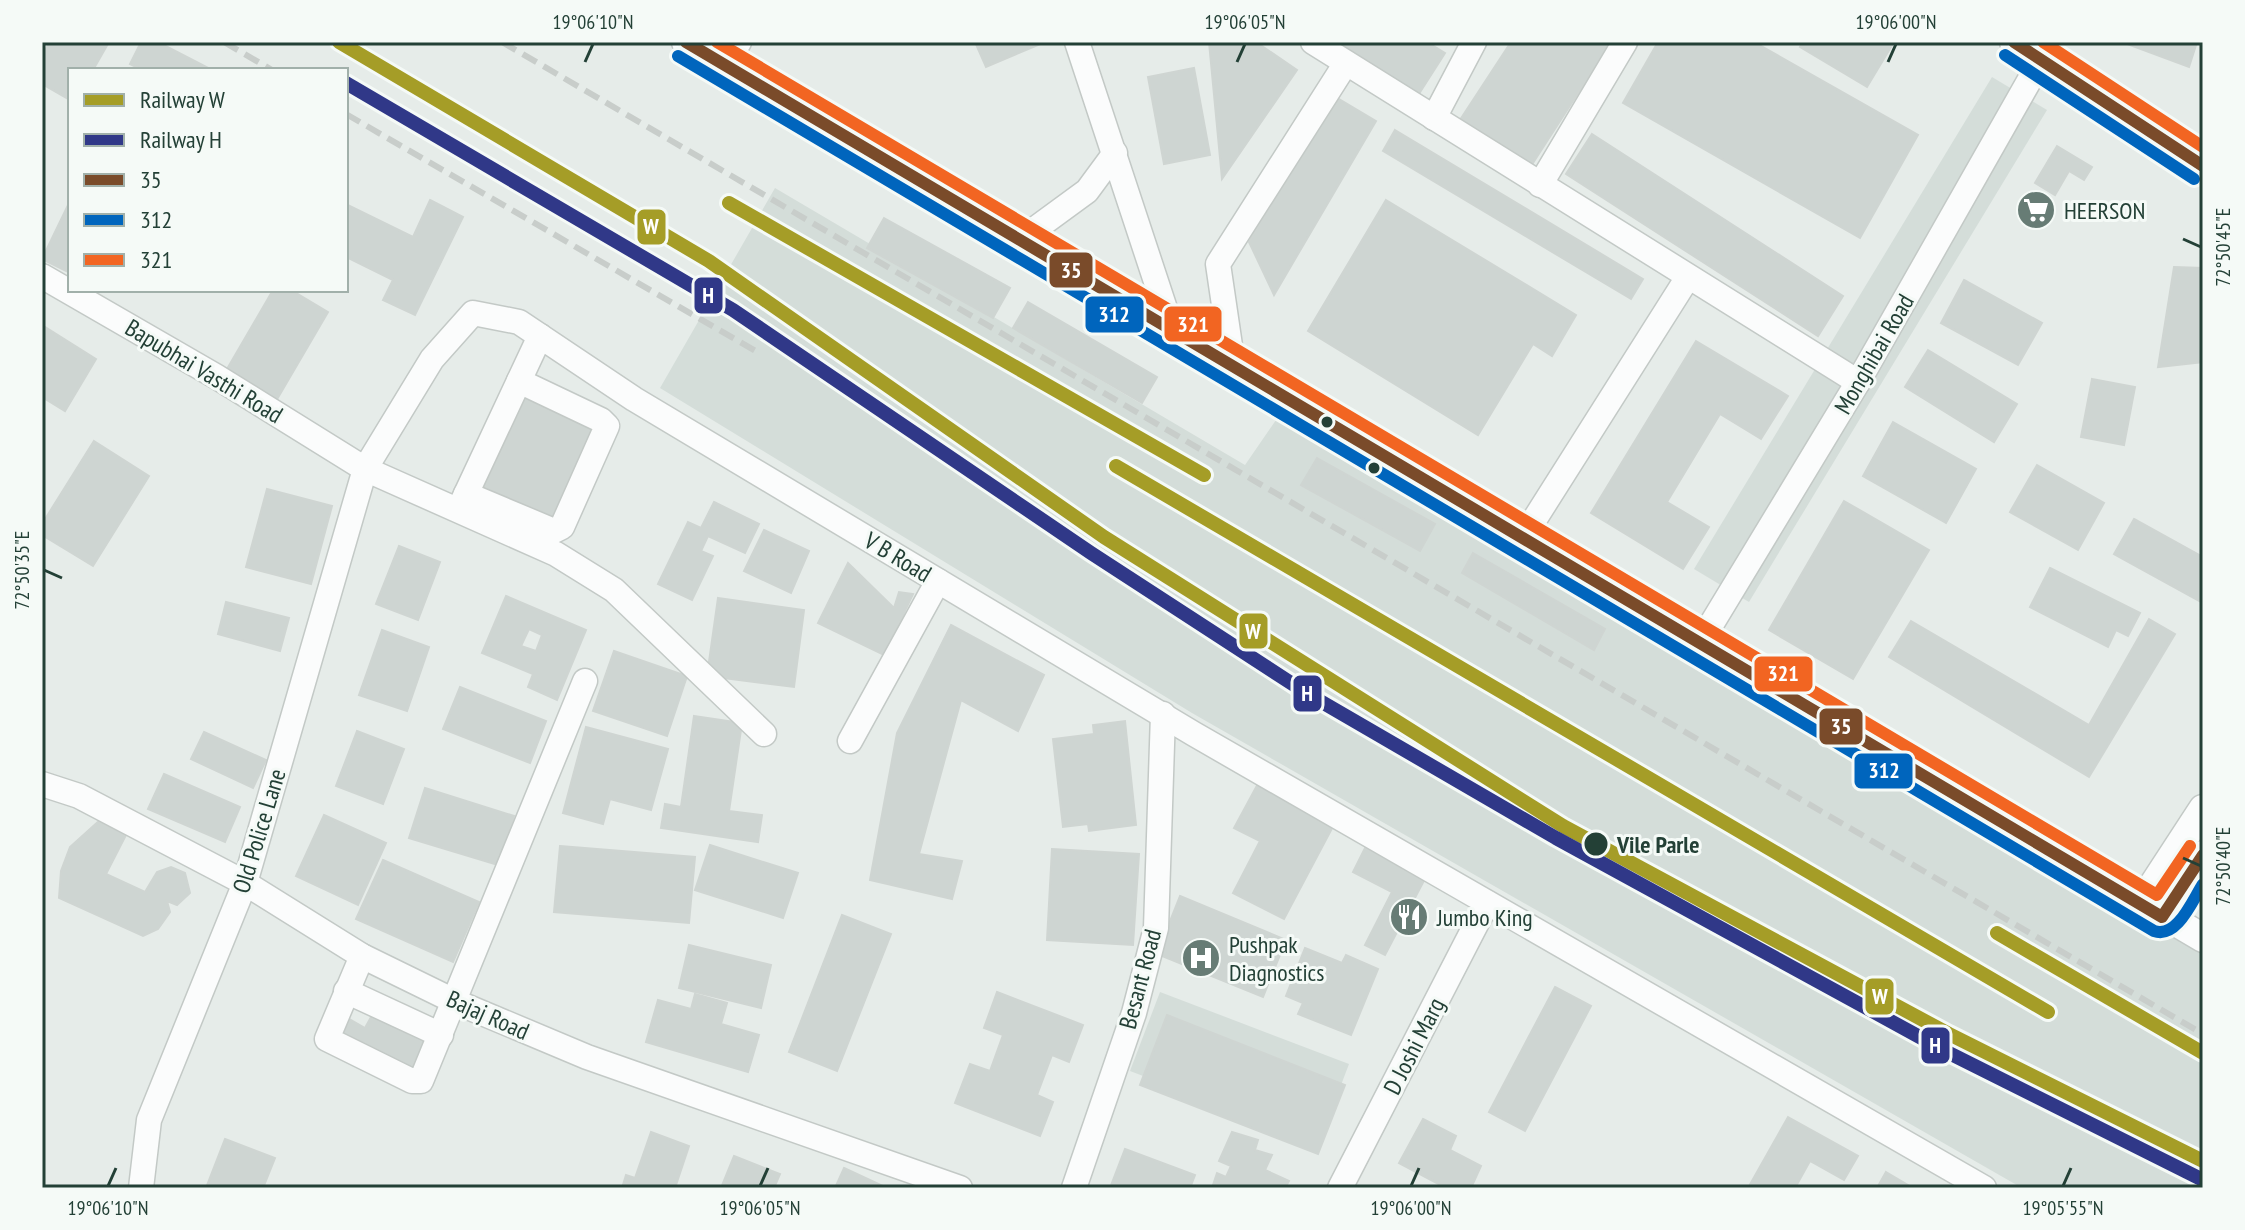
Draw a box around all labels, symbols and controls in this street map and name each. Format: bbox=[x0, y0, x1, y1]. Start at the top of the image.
text: 19°06'10"N bbox=[553, 9, 633, 35]
text: 19°06'05"N bbox=[1205, 9, 1285, 35]
text: 19°06'00"N bbox=[1856, 9, 1936, 35]
legend bbox=[68, 68, 348, 292]
text: Railway W bbox=[140, 84, 225, 115]
text: Railway H bbox=[140, 124, 222, 155]
text: 35 bbox=[140, 164, 162, 195]
supermarket icon: HEERSON bbox=[2015, 189, 2057, 231]
place label: HEERSON bbox=[2064, 195, 2145, 226]
text: 312 bbox=[140, 204, 172, 235]
line badge: W bbox=[636, 208, 667, 246]
text: 72°50'45"E bbox=[2210, 208, 2236, 286]
text: W bbox=[642, 212, 659, 240]
text: 321 bbox=[140, 244, 172, 275]
line badge: 35 bbox=[1048, 251, 1094, 289]
text: 35 bbox=[1060, 256, 1082, 284]
line badge: H bbox=[693, 276, 724, 315]
text: H bbox=[702, 281, 714, 309]
street label: Monghibai Road bbox=[1827, 288, 1921, 420]
line badge: 312 bbox=[1084, 295, 1145, 334]
text: 312 bbox=[1098, 300, 1130, 328]
line badge: 321 bbox=[1163, 305, 1223, 343]
text: 321 bbox=[1177, 310, 1209, 338]
street label: Bapubhai Vasthi Road bbox=[120, 312, 288, 430]
unlabelled marker bbox=[1319, 414, 1335, 430]
unlabelled marker bbox=[1366, 460, 1382, 476]
street label: V B Road bbox=[858, 524, 937, 589]
text: 72°50'35"E bbox=[9, 531, 35, 609]
line badge: W bbox=[1238, 612, 1269, 650]
text: W bbox=[1244, 617, 1261, 645]
line badge: 321 bbox=[1753, 655, 1814, 693]
text: 321 bbox=[1767, 659, 1799, 687]
line badge: H bbox=[1292, 674, 1323, 713]
text: H bbox=[1301, 679, 1313, 707]
line badge: 35 bbox=[1818, 707, 1864, 746]
text: 35 bbox=[1830, 712, 1852, 740]
line badge: 312 bbox=[1853, 752, 1914, 790]
text: 312 bbox=[1868, 756, 1900, 784]
street label: Old Police Lane bbox=[225, 765, 293, 897]
text: 72°50'40"E bbox=[2210, 827, 2236, 905]
place label: Vile Parle bbox=[1616, 829, 1699, 860]
marker: Vile Parle bbox=[1582, 830, 1610, 858]
restaurant icon: Jumbo King bbox=[1388, 896, 1430, 938]
place label: Jumbo King bbox=[1436, 902, 1533, 933]
street label: Besant Road bbox=[1112, 926, 1168, 1032]
place label: Pushpak Diagnostics bbox=[1229, 929, 1324, 988]
hospital icon: Pushpak Diagnostics bbox=[1180, 937, 1222, 979]
line badge: W bbox=[1864, 977, 1895, 1016]
text: W bbox=[1871, 982, 1888, 1010]
street label: Bajaj Road bbox=[442, 983, 534, 1047]
street label: D Joshi Marg bbox=[1376, 992, 1452, 1100]
line badge: H bbox=[1920, 1026, 1951, 1065]
text: H bbox=[1929, 1031, 1941, 1059]
text: 19°06'10"N bbox=[68, 1195, 148, 1221]
text: 19°06'05"N bbox=[720, 1195, 800, 1221]
text: 19°06'00"N bbox=[1371, 1195, 1451, 1221]
text: 19°05'55"N bbox=[2023, 1195, 2103, 1221]

